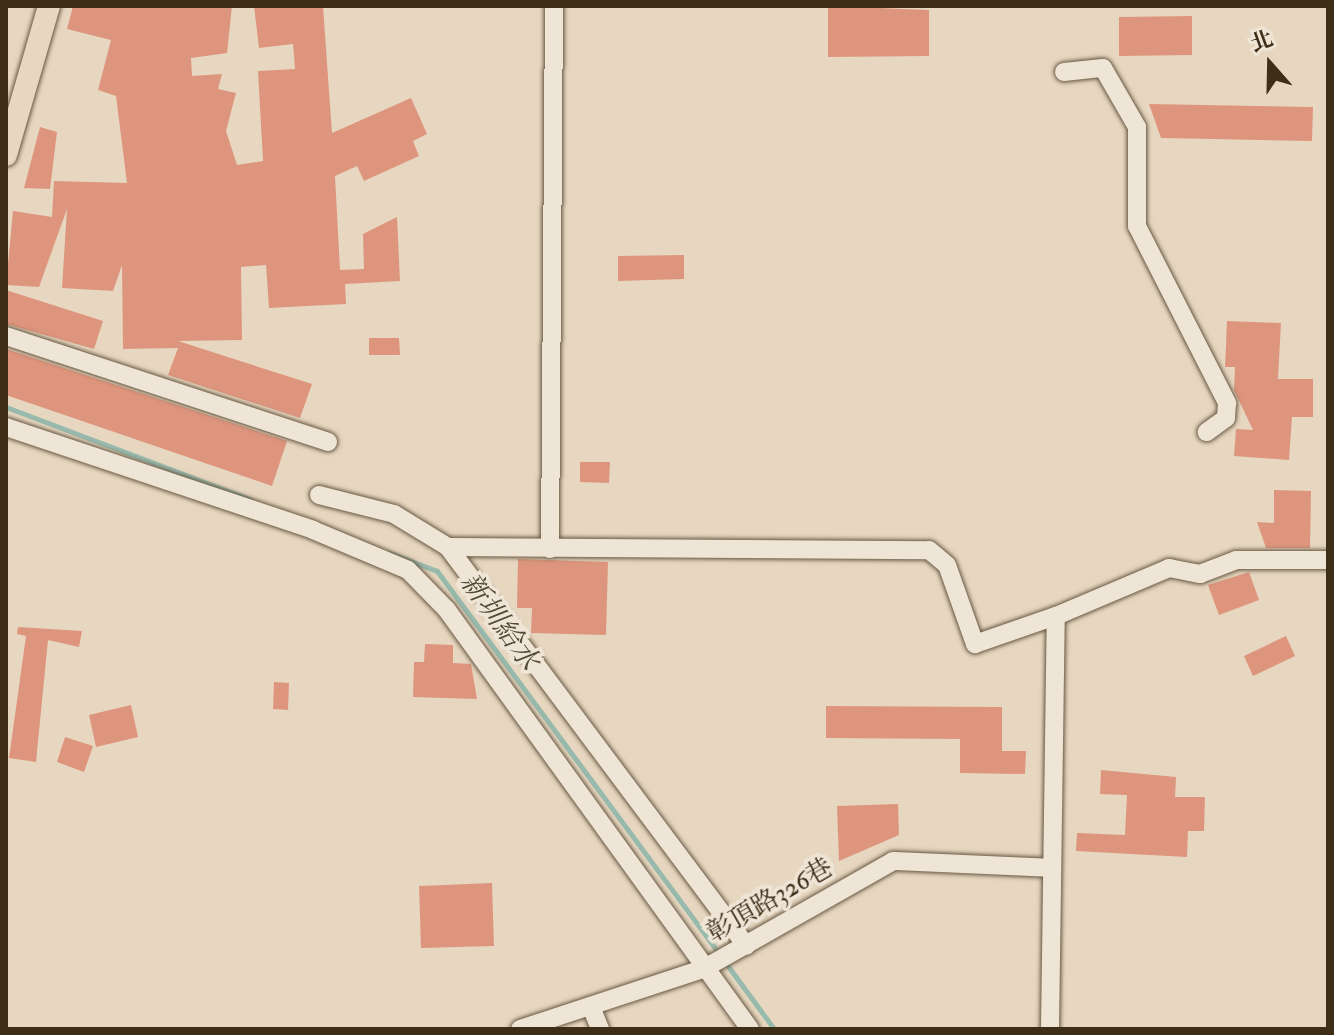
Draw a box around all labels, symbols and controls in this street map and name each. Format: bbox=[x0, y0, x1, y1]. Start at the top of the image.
north arrow bbox=[1230, 24, 1310, 104]
text: 北 bbox=[1247, 25, 1277, 58]
water label: 新圳給水 bbox=[452, 567, 546, 677]
street label: 彰頂路326巷 bbox=[701, 852, 839, 950]

